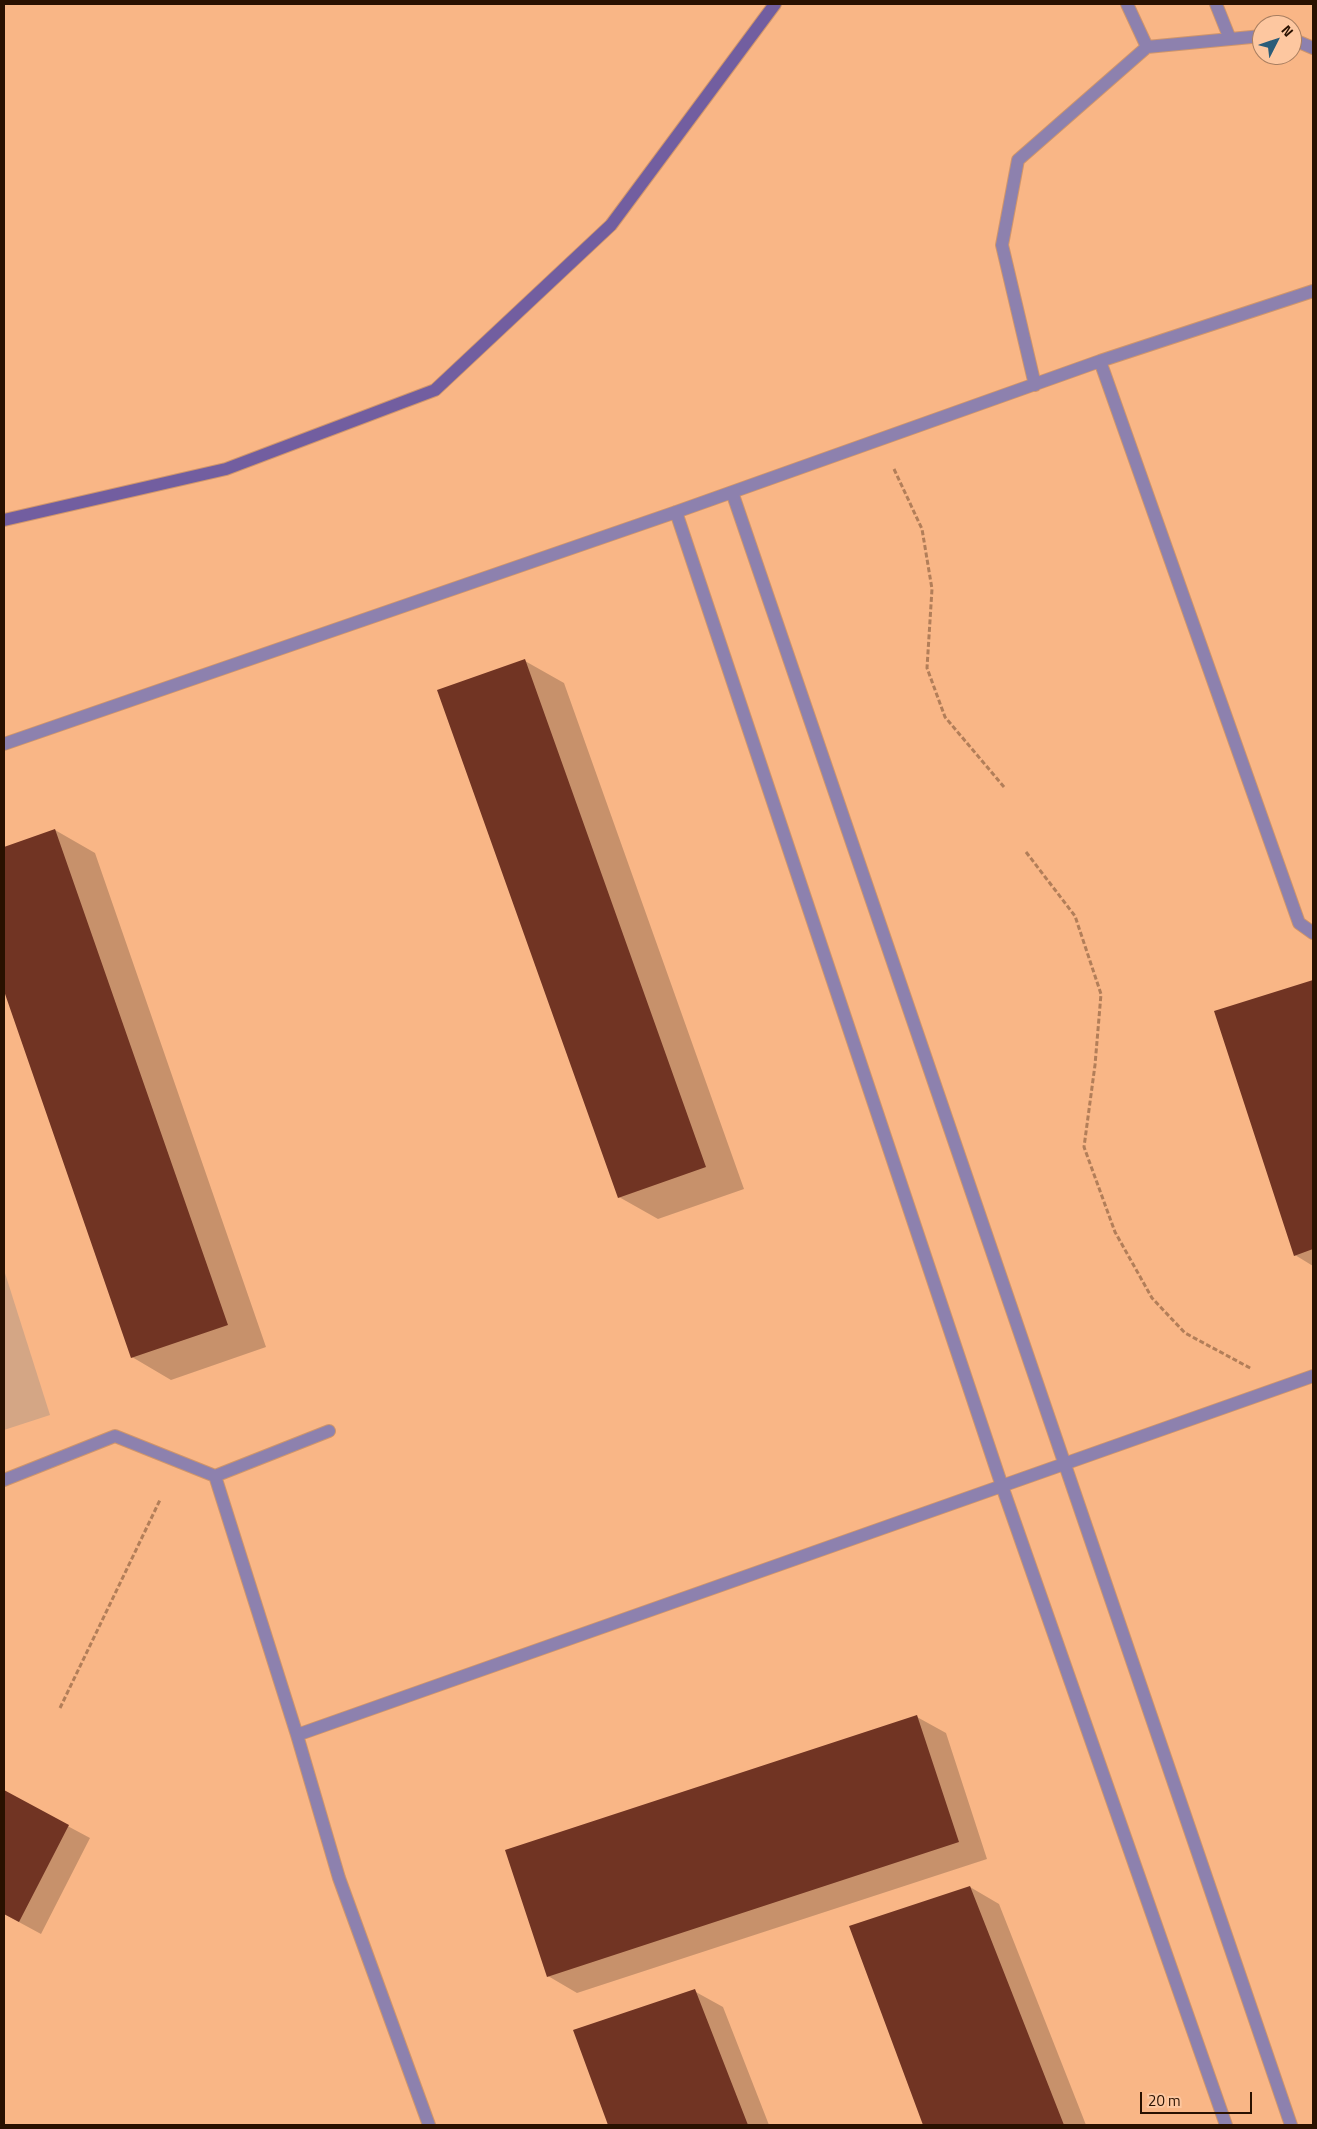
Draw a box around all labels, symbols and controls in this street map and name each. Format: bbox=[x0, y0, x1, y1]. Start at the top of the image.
north arrow bbox=[1252, 15, 1302, 65]
text: N bbox=[1277, 20, 1299, 41]
scale bar bbox=[1142, 2082, 1254, 2114]
text: 20 m bbox=[1148, 2089, 1181, 2112]

